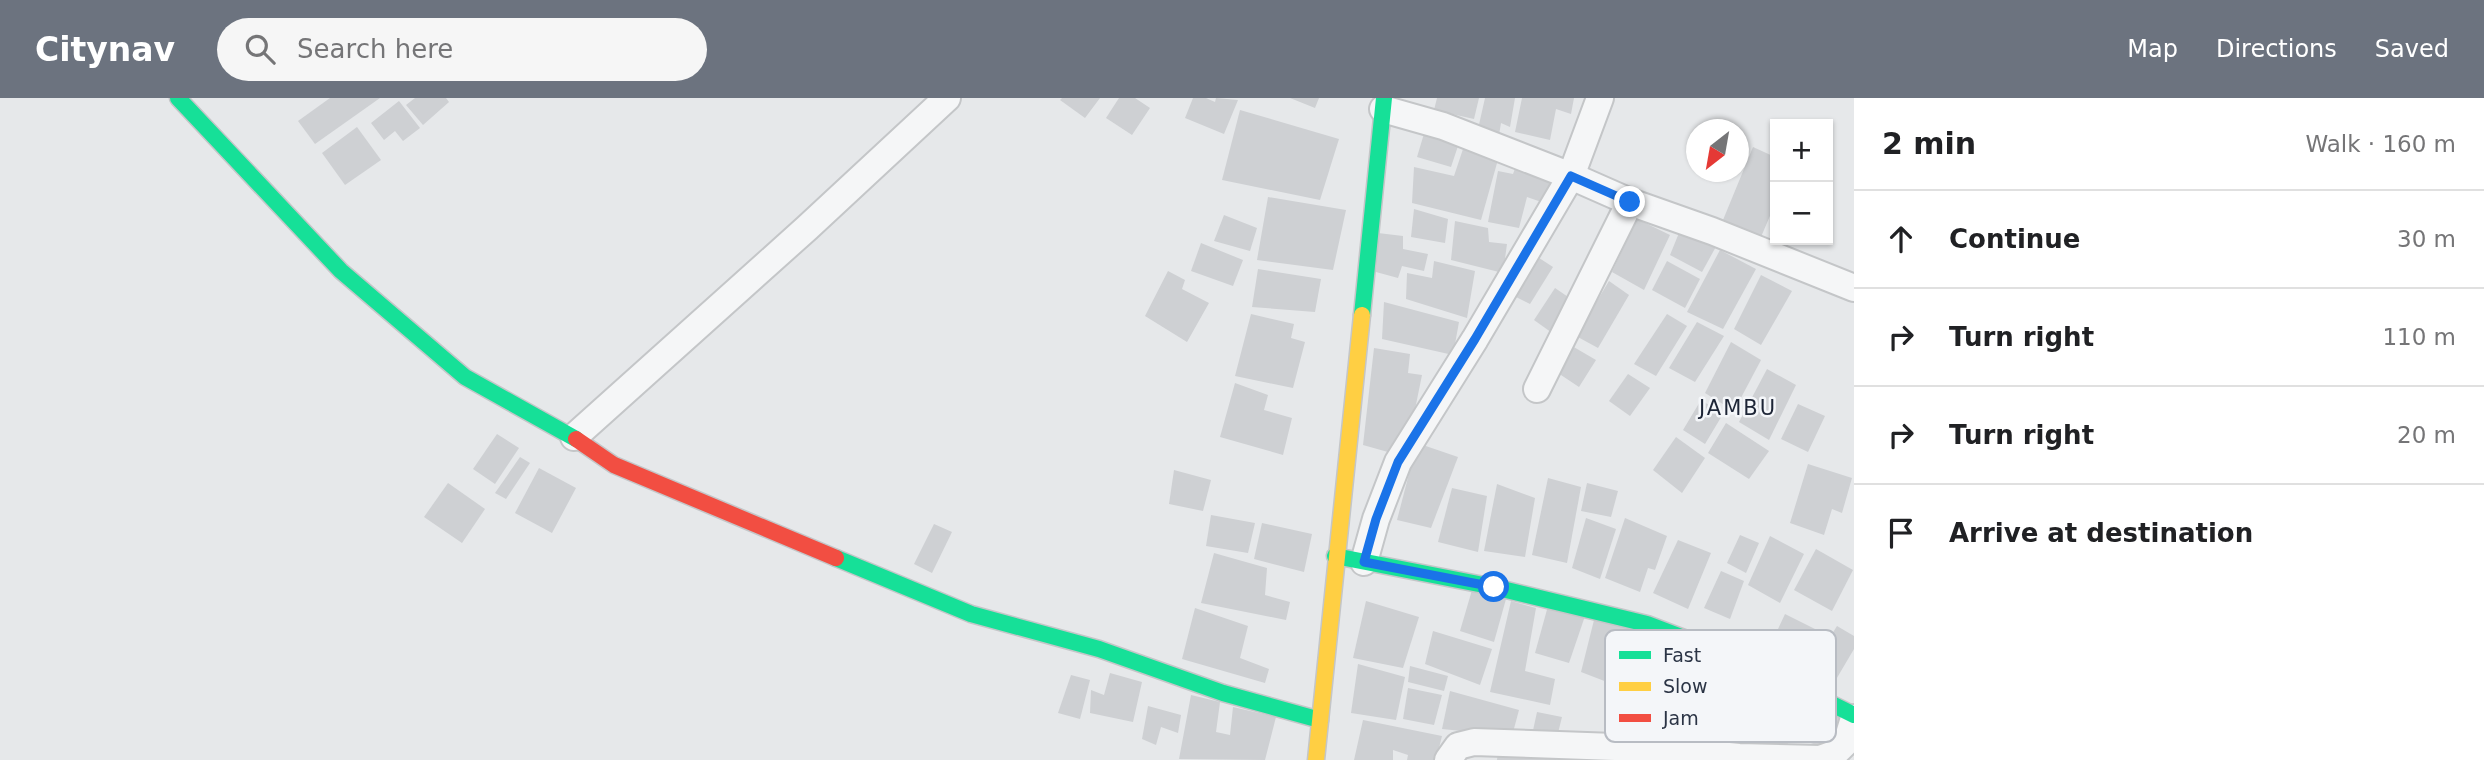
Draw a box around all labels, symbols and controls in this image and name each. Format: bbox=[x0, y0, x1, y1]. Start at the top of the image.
search box bbox=[217, 18, 707, 81]
text: Citynav bbox=[35, 30, 175, 69]
icon: search bbox=[241, 30, 279, 68]
text: Search here bbox=[297, 34, 453, 64]
text: Map bbox=[2127, 35, 2178, 63]
text: Directions bbox=[2216, 35, 2337, 63]
text: Saved bbox=[2375, 35, 2449, 63]
north arrow bbox=[1686, 119, 1749, 182]
map controls bbox=[1770, 119, 1833, 245]
button: + bbox=[1770, 119, 1833, 182]
text: 2 min bbox=[1882, 126, 1976, 161]
text: Walk · 160 m bbox=[2305, 131, 2456, 157]
button: − bbox=[1770, 182, 1833, 245]
route end bbox=[1614, 186, 1645, 217]
icon: ahead bbox=[1882, 220, 1920, 258]
text: Continue bbox=[1949, 224, 2080, 254]
text: 30 m bbox=[2397, 226, 2456, 252]
icon: right bbox=[1882, 318, 1920, 356]
text: Turn right bbox=[1949, 322, 2094, 352]
text: 110 m bbox=[2382, 324, 2456, 350]
district label: JAMBU bbox=[1697, 396, 1777, 420]
icon: right bbox=[1882, 416, 1920, 454]
text: Turn right bbox=[1949, 420, 2094, 450]
text: 20 m bbox=[2397, 422, 2456, 448]
icon: arrive bbox=[1882, 514, 1920, 552]
text: Arrive at destination bbox=[1949, 518, 2253, 548]
route start bbox=[1478, 571, 1509, 602]
legend bbox=[1605, 630, 1836, 742]
text: Fast bbox=[1663, 644, 1701, 666]
text: Slow bbox=[1663, 675, 1708, 697]
text: Jam bbox=[1662, 707, 1699, 729]

